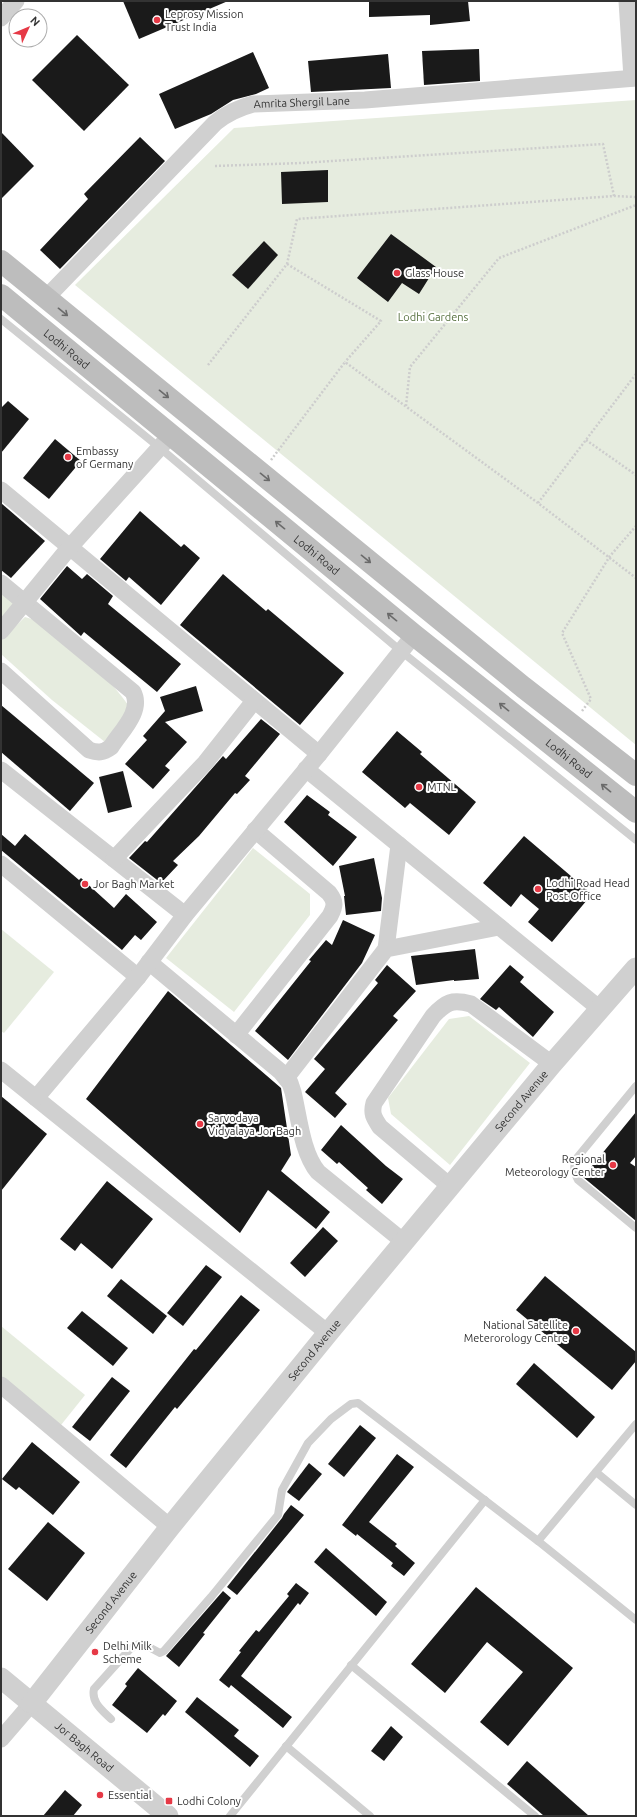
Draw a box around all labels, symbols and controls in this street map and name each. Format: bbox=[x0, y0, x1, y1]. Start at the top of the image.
north arrow bbox=[8, 8, 48, 48]
place label: Leprosy Mission Trust India bbox=[165, 8, 243, 33]
text: N bbox=[28, 14, 42, 28]
marker: Leprosy Mission Trust India bbox=[152, 15, 162, 25]
street label: Amrita Shergil Lane bbox=[253, 95, 350, 110]
place label: Glass House bbox=[405, 267, 464, 279]
marker: Glass House bbox=[392, 268, 402, 278]
one-way arrow bbox=[58, 308, 69, 317]
park label: Lodhi Gardens bbox=[398, 311, 469, 323]
street label: Lodhi Road bbox=[41, 327, 92, 371]
one-way arrow bbox=[159, 390, 170, 399]
place label: Embassy of Germany bbox=[76, 445, 134, 470]
marker: Embassy of Germany bbox=[63, 452, 73, 462]
one-way arrow bbox=[259, 472, 270, 481]
one-way arrow bbox=[275, 521, 286, 530]
street label: Lodhi Road bbox=[292, 533, 342, 577]
one-way arrow bbox=[360, 554, 371, 563]
one-way arrow bbox=[386, 612, 397, 621]
one-way arrow bbox=[498, 703, 509, 711]
street label: Lodhi Road bbox=[543, 737, 594, 780]
place label: MTNL bbox=[427, 781, 457, 793]
marker: MTNL bbox=[414, 782, 424, 792]
one-way arrow bbox=[600, 784, 611, 792]
place label: Lodhi Road Head Post Office bbox=[546, 877, 630, 902]
place label: Jor Bagh Market bbox=[93, 878, 175, 890]
marker: Jor Bagh Market bbox=[80, 879, 90, 889]
marker: Lodhi Road Head Post Office bbox=[533, 884, 543, 894]
street label: Second Avenue bbox=[493, 1068, 550, 1134]
place label: Sarvodaya Vidyalaya Jor Bagh bbox=[208, 1112, 301, 1137]
marker: Sarvodaya Vidyalaya Jor Bagh bbox=[195, 1119, 205, 1129]
place label: Regional Meteorology Center bbox=[505, 1153, 606, 1178]
marker: Regional Meteorology Center bbox=[608, 1160, 618, 1170]
street label: Second Avenue bbox=[286, 1317, 343, 1383]
place label: National Satellite Meterorology Centre bbox=[464, 1319, 568, 1344]
marker: National Satellite Meterorology Centre bbox=[571, 1326, 581, 1336]
street label: Second Avenue bbox=[83, 1569, 139, 1636]
place label: Delhi Milk Scheme bbox=[103, 1640, 152, 1665]
marker: Delhi Milk Scheme bbox=[90, 1647, 100, 1657]
street label: Jor Bagh Road bbox=[53, 1719, 116, 1774]
place label: Essential bbox=[108, 1789, 152, 1801]
marker: Essential bbox=[95, 1790, 105, 1800]
place label: Lodhi Colony bbox=[177, 1795, 242, 1807]
marker: Lodhi Colony bbox=[164, 1796, 174, 1806]

